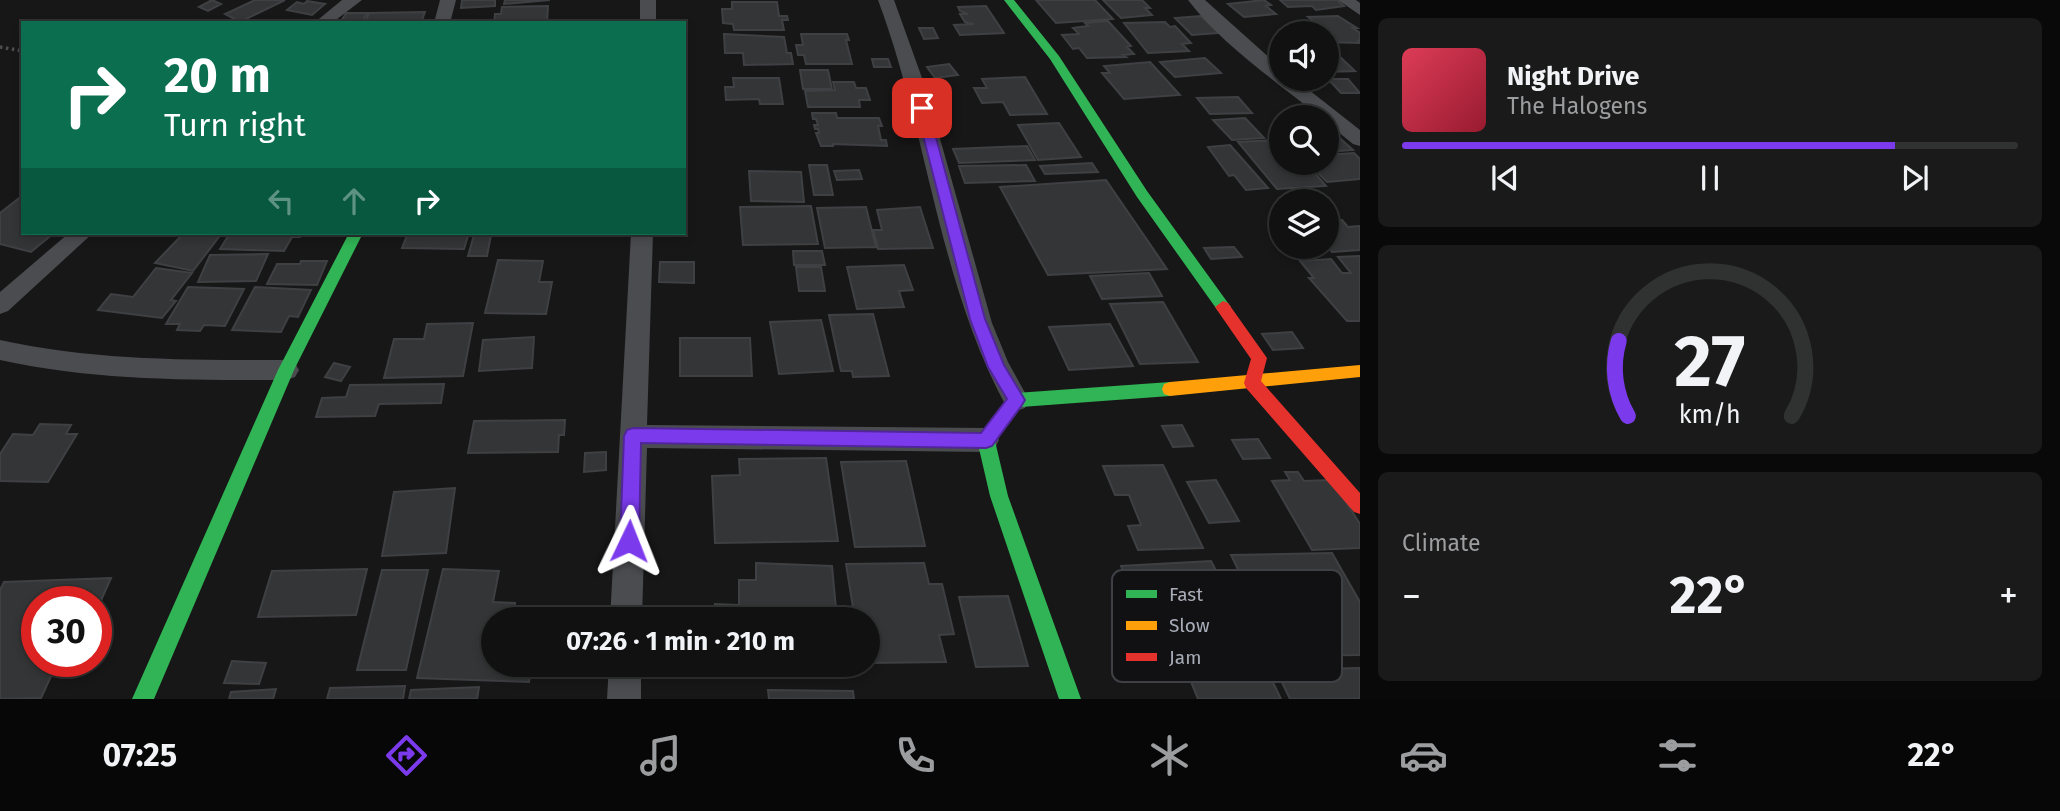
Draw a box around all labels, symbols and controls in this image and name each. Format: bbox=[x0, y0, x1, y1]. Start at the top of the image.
map controls bbox=[1269, 21, 1339, 259]
button: sound bbox=[1269, 21, 1339, 91]
text: 20 m bbox=[164, 46, 271, 105]
icon: right bbox=[49, 49, 140, 140]
text: Night Drive bbox=[1507, 61, 1639, 92]
pin bbox=[892, 78, 952, 138]
icon: arrive bbox=[903, 89, 941, 127]
text: The Halogens bbox=[1507, 92, 1647, 120]
button: search bbox=[1269, 105, 1339, 175]
text: Turn right bbox=[164, 106, 306, 144]
icon: previous bbox=[1486, 159, 1524, 197]
icon: pause bbox=[1691, 159, 1729, 197]
icon: next bbox=[1896, 159, 1934, 197]
icon: left bbox=[262, 182, 300, 220]
icon: ahead bbox=[335, 182, 373, 220]
icon: right bbox=[408, 182, 446, 220]
button: layers bbox=[1269, 189, 1339, 259]
text: 27 bbox=[1675, 318, 1745, 405]
text: km/h bbox=[1679, 399, 1741, 429]
position arrow bbox=[592, 504, 666, 578]
text: Climate bbox=[1402, 529, 1481, 557]
text: 22° bbox=[1670, 564, 1750, 627]
legend bbox=[1112, 570, 1342, 682]
text: − bbox=[1402, 573, 1421, 619]
text: + bbox=[1999, 573, 2018, 619]
text: Fast bbox=[1169, 583, 1203, 606]
speed limit sign: 30 bbox=[21, 586, 112, 677]
text: Slow bbox=[1169, 614, 1210, 637]
text: 07:26 · 1 min · 210 m bbox=[566, 626, 795, 657]
text: Jam bbox=[1169, 646, 1201, 669]
icon: directions bbox=[382, 731, 431, 780]
icon: music bbox=[636, 731, 685, 780]
icon: phone bbox=[891, 731, 940, 780]
icon: climate bbox=[1145, 731, 1194, 780]
icon: car bbox=[1399, 731, 1448, 780]
icon: filters bbox=[1653, 731, 1702, 780]
text: 07:25 bbox=[103, 736, 177, 774]
text: 22° bbox=[1908, 736, 1957, 774]

